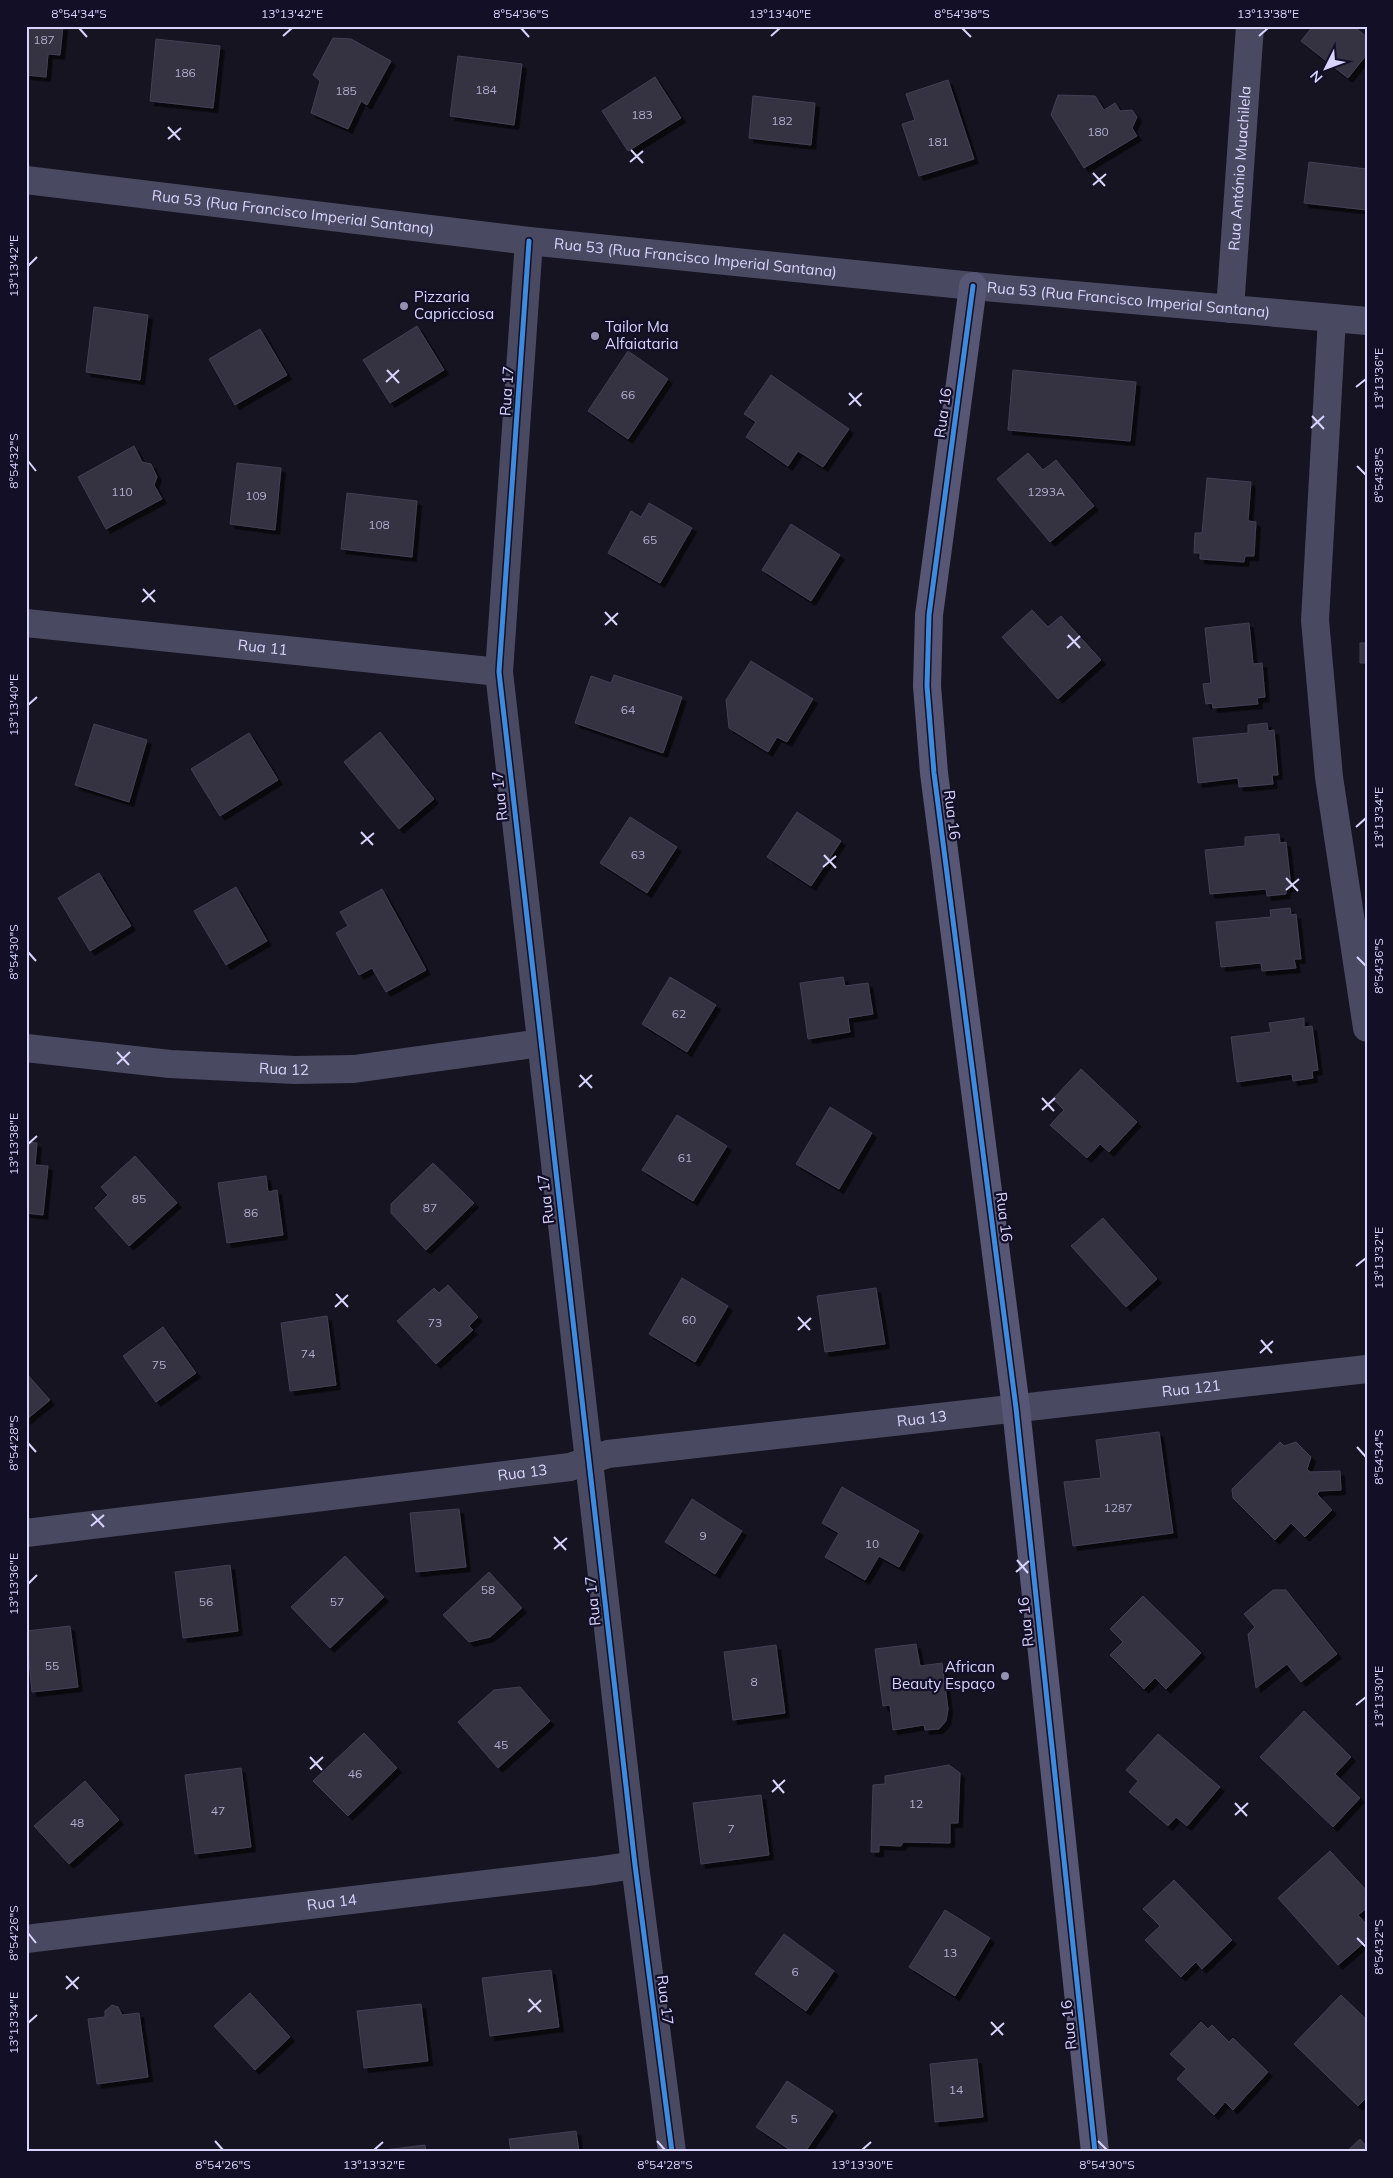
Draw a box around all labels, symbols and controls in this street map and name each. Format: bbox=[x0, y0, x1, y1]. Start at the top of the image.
text: 8°54'34"S bbox=[51, 6, 107, 21]
text: 13°13'42"E bbox=[261, 6, 323, 21]
text: 8°54'36"S bbox=[493, 6, 549, 21]
text: 13°13'40"E bbox=[749, 6, 811, 21]
text: 8°54'38"S bbox=[934, 6, 990, 21]
text: 13°13'38"E bbox=[1237, 6, 1299, 21]
house number: 187 bbox=[33, 32, 55, 47]
north arrow bbox=[1300, 42, 1350, 92]
house number: 186 bbox=[174, 65, 196, 80]
text: N bbox=[1306, 67, 1327, 87]
house number: 184 bbox=[475, 82, 497, 97]
house number: 185 bbox=[335, 83, 357, 98]
street label: Rua António Muachilela bbox=[1224, 85, 1255, 251]
house number: 183 bbox=[631, 107, 653, 122]
house number: 182 bbox=[771, 113, 793, 128]
house number: 180 bbox=[1087, 124, 1109, 139]
house number: 181 bbox=[927, 134, 949, 149]
street label: Rua 53 (Rua Francisco Imperial Santana) bbox=[151, 185, 435, 238]
street label: Rua 53 (Rua Francisco Imperial Santana) bbox=[553, 234, 838, 281]
text: 13°13'42"E bbox=[6, 235, 21, 297]
street label: Rua 53 (Rua Francisco Imperial Santana) bbox=[986, 277, 1271, 321]
place label: Pizzaria Capricciosa bbox=[414, 287, 494, 323]
marker: Pizzaria Capricciosa bbox=[398, 300, 410, 312]
place label: Tailor Ma Alfaiataria bbox=[605, 317, 678, 353]
marker: Tailor Ma Alfaiataria bbox=[589, 330, 601, 342]
text: 13°13'36"E bbox=[1371, 348, 1386, 410]
street label: Rua 17 bbox=[495, 365, 518, 417]
house number: 66 bbox=[621, 387, 635, 402]
street label: Rua 16 bbox=[930, 387, 955, 439]
text: 8°54'32"S bbox=[6, 433, 21, 489]
text: 8°54'38"S bbox=[1371, 447, 1386, 503]
house number: 110 bbox=[111, 484, 133, 499]
house number: 1293A bbox=[1027, 484, 1065, 499]
house number: 109 bbox=[245, 488, 267, 503]
house number: 108 bbox=[368, 517, 390, 532]
house number: 65 bbox=[643, 532, 657, 547]
street label: Rua 11 bbox=[237, 635, 289, 659]
text: 13°13'40"E bbox=[6, 674, 21, 736]
house number: 64 bbox=[621, 702, 635, 717]
street label: Rua 17 bbox=[487, 770, 512, 822]
text: 13°13'34"E bbox=[1371, 787, 1386, 849]
street label: Rua 16 bbox=[940, 789, 965, 841]
house number: 63 bbox=[631, 847, 645, 862]
text: 8°54'30"S bbox=[6, 924, 21, 980]
text: 8°54'36"S bbox=[1371, 938, 1386, 994]
house number: 62 bbox=[672, 1006, 686, 1021]
street label: Rua 12 bbox=[259, 1058, 309, 1079]
text: 13°13'38"E bbox=[6, 1113, 21, 1175]
house number: 61 bbox=[678, 1150, 692, 1165]
street label: Rua 17 bbox=[533, 1173, 558, 1225]
house number: 85 bbox=[132, 1191, 146, 1206]
street label: Rua 16 bbox=[992, 1191, 1017, 1243]
house number: 87 bbox=[423, 1200, 437, 1215]
house number: 86 bbox=[244, 1205, 258, 1220]
text: 13°13'32"E bbox=[1371, 1227, 1386, 1289]
house number: 60 bbox=[682, 1312, 696, 1327]
house number: 73 bbox=[428, 1315, 442, 1330]
house number: 74 bbox=[301, 1346, 315, 1361]
house number: 75 bbox=[152, 1357, 166, 1372]
street label: Rua 121 bbox=[1161, 1375, 1222, 1401]
street label: Rua 13 bbox=[896, 1406, 948, 1431]
text: 8°54'28"S bbox=[6, 1415, 21, 1471]
text: 8°54'34"S bbox=[1371, 1429, 1386, 1485]
street label: Rua 13 bbox=[496, 1460, 548, 1485]
house number: 1287 bbox=[1104, 1500, 1132, 1515]
house number: 9 bbox=[699, 1528, 707, 1543]
house number: 10 bbox=[865, 1536, 879, 1551]
text: 13°13'36"E bbox=[6, 1553, 21, 1615]
street label: Rua 17 bbox=[580, 1575, 605, 1627]
house number: 58 bbox=[481, 1582, 495, 1597]
house number: 56 bbox=[199, 1594, 213, 1609]
house number: 57 bbox=[330, 1594, 344, 1609]
street label: Rua 16 bbox=[1013, 1596, 1038, 1648]
place label: African Beauty Espaço bbox=[892, 1657, 995, 1693]
house number: 55 bbox=[45, 1658, 59, 1673]
text: 13°13'30"E bbox=[1371, 1666, 1386, 1728]
marker: African Beauty Espaço bbox=[999, 1670, 1011, 1682]
house number: 8 bbox=[750, 1674, 758, 1689]
house number: 45 bbox=[494, 1737, 508, 1752]
house number: 46 bbox=[348, 1766, 362, 1781]
house number: 12 bbox=[909, 1796, 923, 1811]
house number: 47 bbox=[211, 1803, 225, 1818]
house number: 48 bbox=[70, 1815, 84, 1830]
house number: 7 bbox=[727, 1821, 735, 1836]
street label: Rua 14 bbox=[306, 1890, 358, 1914]
text: 8°54'26"S bbox=[6, 1905, 21, 1961]
text: 8°54'32"S bbox=[1371, 1919, 1386, 1975]
house number: 13 bbox=[943, 1945, 957, 1960]
house number: 6 bbox=[791, 1964, 799, 1979]
street label: Rua 17 bbox=[653, 1974, 678, 2026]
text: 13°13'34"E bbox=[6, 1992, 21, 2054]
street label: Rua 16 bbox=[1056, 1999, 1081, 2051]
house number: 14 bbox=[949, 2082, 963, 2097]
house number: 5 bbox=[790, 2111, 798, 2126]
text: 8°54'26"S bbox=[195, 2157, 251, 2172]
text: 13°13'32"E bbox=[343, 2157, 405, 2172]
text: 8°54'28"S bbox=[637, 2157, 693, 2172]
text: 13°13'30"E bbox=[831, 2157, 893, 2172]
text: 8°54'30"S bbox=[1079, 2157, 1135, 2172]

